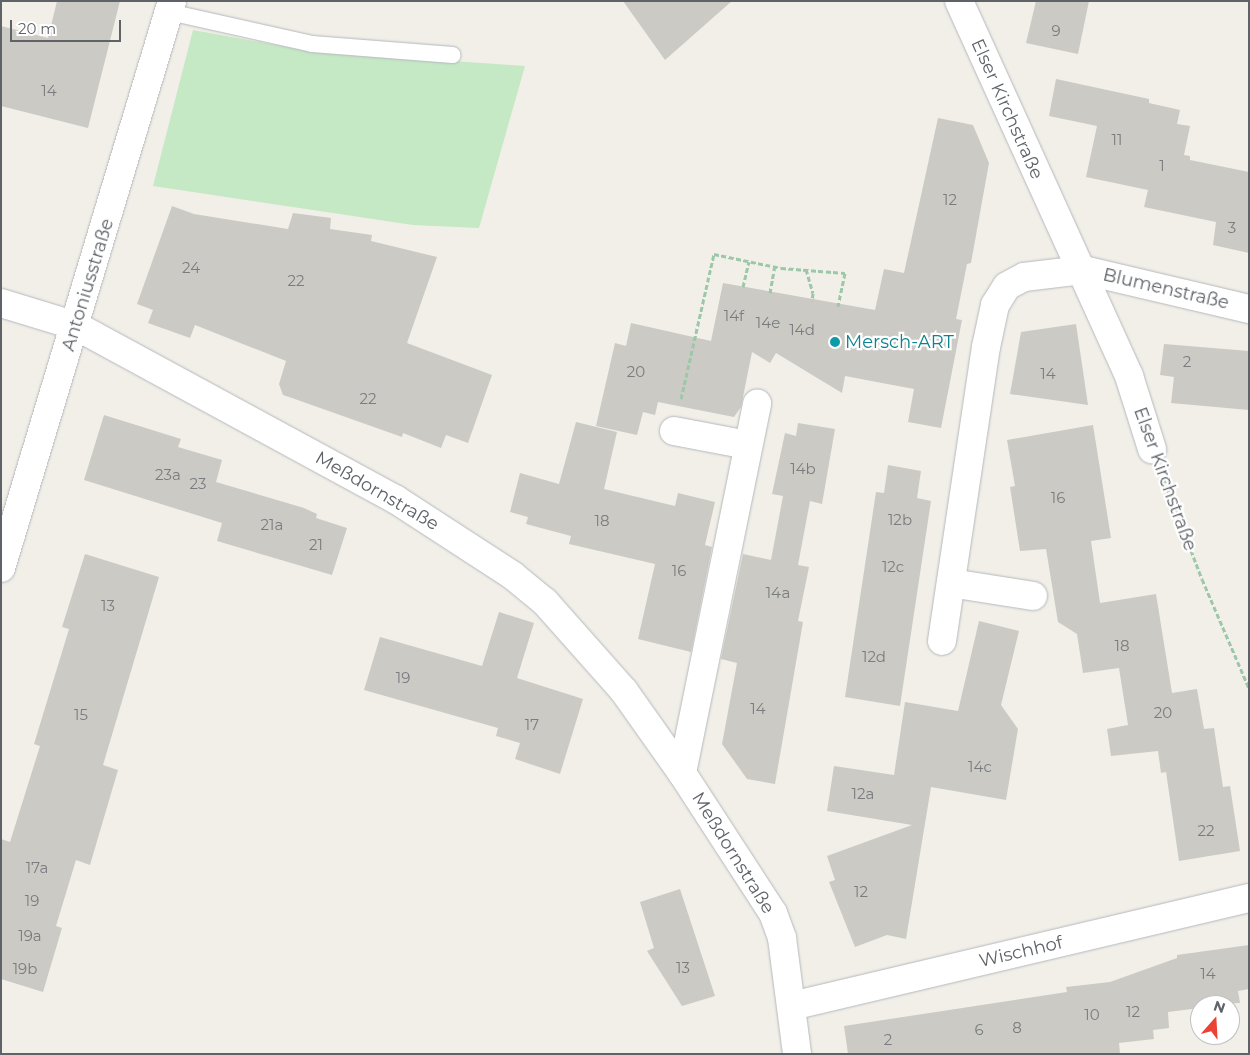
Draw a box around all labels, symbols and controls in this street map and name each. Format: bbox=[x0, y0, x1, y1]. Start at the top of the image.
scale bar bbox=[12, 10, 124, 42]
text: 20 m bbox=[18, 19, 56, 38]
house number: 9 bbox=[1051, 22, 1061, 40]
street label: Elser Kirchstraße bbox=[966, 35, 1048, 183]
house number: 14 bbox=[41, 82, 57, 100]
house number: 11 bbox=[1112, 131, 1122, 149]
house number: 1 bbox=[1159, 157, 1165, 175]
house number: 12 bbox=[943, 191, 957, 209]
street label: Antoniusstraße bbox=[58, 216, 118, 354]
house number: 3 bbox=[1228, 219, 1236, 237]
house number: 24 bbox=[182, 259, 200, 277]
street label: Blumenstraße bbox=[1101, 264, 1231, 314]
house number: 22 bbox=[287, 272, 305, 290]
house number: 14f bbox=[724, 307, 744, 325]
house number: 14e bbox=[756, 314, 780, 332]
house number: 14d bbox=[789, 321, 815, 339]
place label: Mersch-ART bbox=[845, 331, 954, 353]
marker: Mersch-ART bbox=[829, 336, 841, 348]
house number: 2 bbox=[1183, 353, 1191, 371]
house number: 20 bbox=[627, 363, 645, 381]
house number: 14 bbox=[1040, 365, 1056, 383]
house number: 22 bbox=[359, 390, 377, 408]
street label: Elser Kirchstraße bbox=[1129, 404, 1201, 554]
street label: Meßdornstraße bbox=[311, 447, 443, 535]
house number: 14b bbox=[790, 460, 816, 478]
house number: 23a bbox=[155, 466, 181, 484]
house number: 23 bbox=[190, 475, 206, 493]
house number: 16 bbox=[1051, 489, 1065, 507]
house number: 12b bbox=[888, 511, 912, 529]
house number: 18 bbox=[595, 512, 609, 530]
house number: 21a bbox=[261, 516, 283, 534]
house number: 21 bbox=[309, 536, 323, 554]
house number: 12c bbox=[882, 558, 904, 576]
house number: 16 bbox=[672, 562, 686, 580]
house number: 14a bbox=[766, 584, 790, 602]
house number: 13 bbox=[101, 597, 115, 615]
house number: 18 bbox=[1115, 637, 1129, 655]
house number: 12d bbox=[862, 648, 886, 666]
house number: 19 bbox=[396, 669, 410, 687]
house number: 14 bbox=[750, 700, 766, 718]
house number: 20 bbox=[1154, 704, 1172, 722]
house number: 15 bbox=[74, 706, 88, 724]
house number: 17 bbox=[525, 716, 539, 734]
house number: 14c bbox=[968, 758, 992, 776]
house number: 12a bbox=[852, 785, 874, 803]
street label: Meßdornstraße bbox=[687, 788, 779, 918]
house number: 22 bbox=[1197, 822, 1215, 840]
house number: 17a bbox=[26, 859, 48, 877]
house number: 12 bbox=[854, 883, 868, 901]
house number: 19 bbox=[25, 892, 39, 910]
house number: 19a bbox=[18, 927, 42, 945]
street label: Wischhof bbox=[977, 932, 1065, 972]
house number: 13 bbox=[676, 959, 690, 977]
house number: 19b bbox=[13, 960, 37, 978]
house number: 14 bbox=[1200, 965, 1216, 983]
north arrow bbox=[1190, 995, 1240, 1045]
text: N bbox=[1211, 996, 1228, 1017]
house number: 12 bbox=[1126, 1003, 1140, 1021]
house number: 10 bbox=[1084, 1006, 1100, 1024]
house number: 8 bbox=[1012, 1019, 1022, 1037]
house number: 6 bbox=[974, 1021, 984, 1039]
house number: 2 bbox=[884, 1031, 892, 1049]

